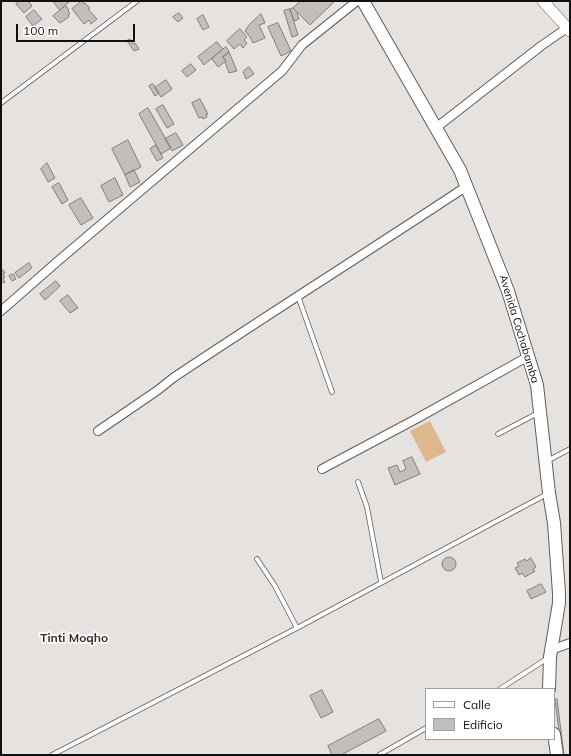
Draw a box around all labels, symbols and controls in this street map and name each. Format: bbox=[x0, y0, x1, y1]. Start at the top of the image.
scale bar bbox=[18, 16, 137, 42]
text: 100 m bbox=[23, 23, 58, 38]
street label: Avenida Cochabamba bbox=[496, 273, 542, 385]
district label: Tinti Moqho bbox=[40, 631, 108, 645]
legend bbox=[425, 688, 555, 740]
text: Calle bbox=[463, 697, 490, 712]
text: Edificio bbox=[463, 717, 503, 732]

